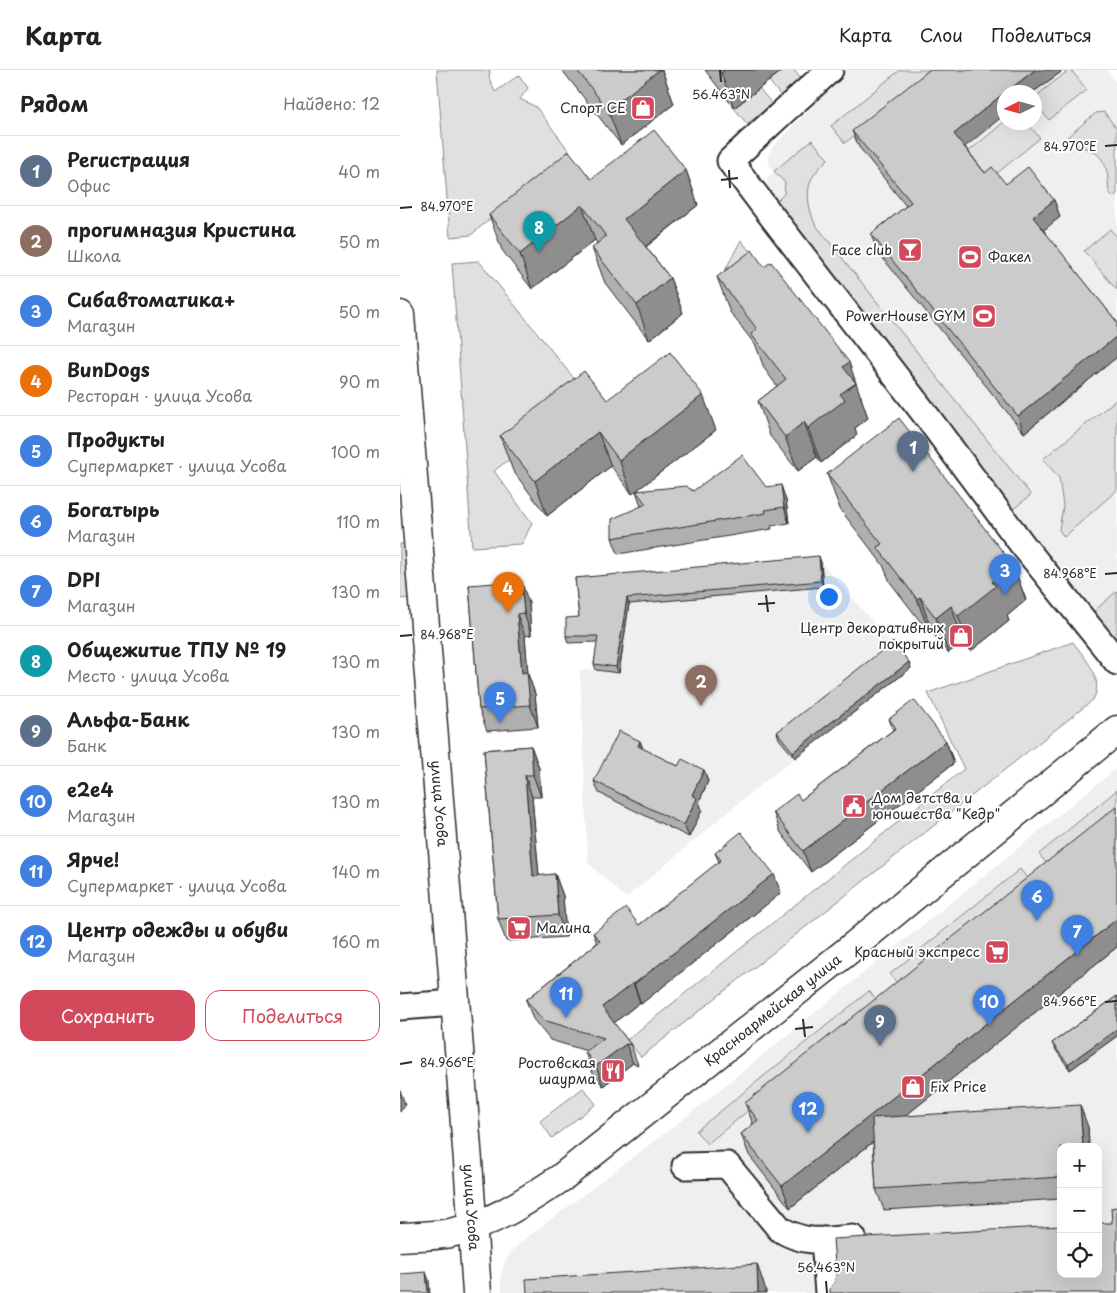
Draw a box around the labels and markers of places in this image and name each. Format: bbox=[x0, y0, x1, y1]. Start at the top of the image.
shop icon: Спорт СЕ bbox=[630, 95, 656, 121]
place label: Спорт СЕ bbox=[560, 97, 626, 118]
pin: 8 bbox=[523, 211, 555, 252]
bar icon: Face club bbox=[897, 237, 923, 263]
place label: Face club bbox=[831, 239, 892, 260]
sports icon: Факел bbox=[957, 244, 983, 270]
place label: Факел bbox=[988, 246, 1031, 267]
sports icon: PowerHouse GYM bbox=[971, 303, 997, 329]
place label: PowerHouse GYM bbox=[845, 305, 966, 326]
pin: 1 bbox=[897, 431, 929, 472]
pin: 3 bbox=[989, 554, 1021, 595]
pin: 4 bbox=[492, 572, 524, 613]
place label: Центр декоративных покрытий bbox=[800, 617, 944, 654]
shop icon: Центр декоративных покрытий bbox=[948, 623, 974, 649]
pin: 2 bbox=[685, 665, 717, 706]
pin: 5 bbox=[484, 682, 516, 723]
place label: Дом детства и юношества "Кедр" bbox=[871, 787, 1000, 824]
public building icon: Дом детства и юношества "Кедр" bbox=[841, 793, 867, 819]
pin: 6 bbox=[1021, 880, 1053, 921]
supermarket icon: Малина bbox=[506, 915, 532, 941]
pin: 7 bbox=[1061, 915, 1093, 956]
place label: Малина bbox=[536, 917, 591, 938]
supermarket icon: Красный экспресс bbox=[984, 939, 1010, 965]
place label: Красный экспресс bbox=[854, 941, 980, 962]
pin: 11 bbox=[550, 977, 582, 1018]
pin: 10 bbox=[973, 985, 1005, 1026]
pin: 9 bbox=[864, 1005, 896, 1046]
place label: Ростовская шаурма bbox=[518, 1052, 596, 1089]
restaurant icon: Ростовская шаурма bbox=[600, 1058, 626, 1084]
shop icon: Fix Price bbox=[900, 1074, 926, 1100]
place label: Fix Price bbox=[930, 1076, 987, 1097]
pin: 12 bbox=[792, 1092, 824, 1133]

